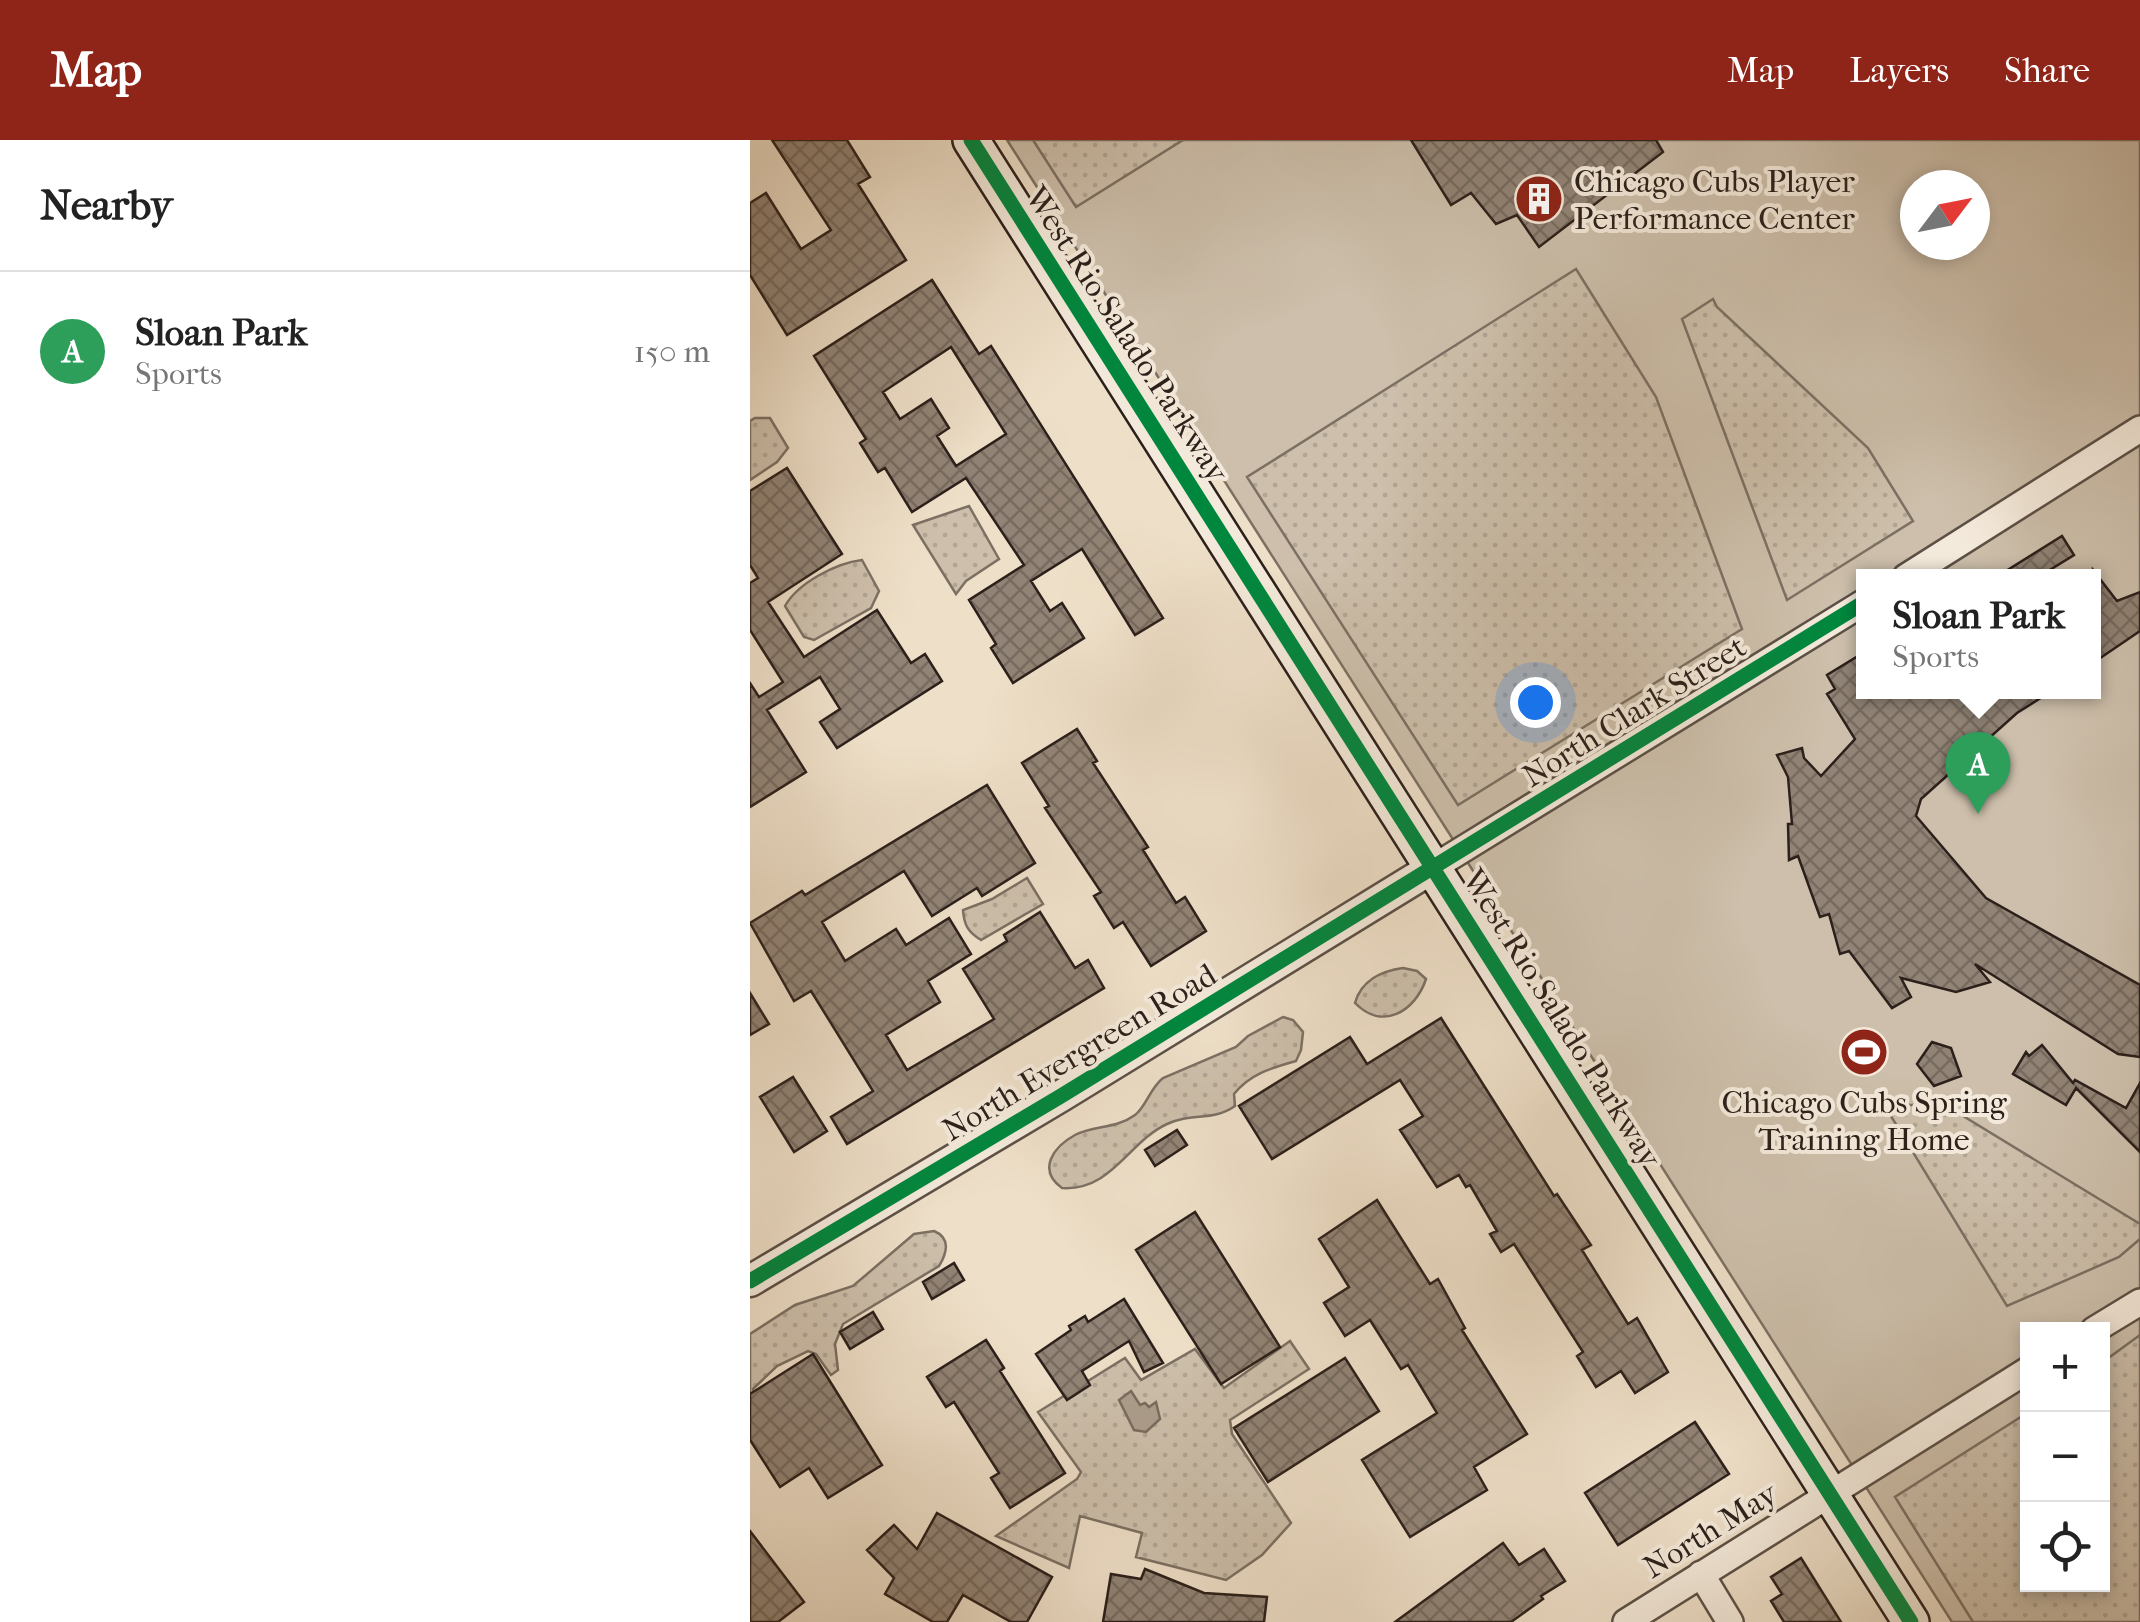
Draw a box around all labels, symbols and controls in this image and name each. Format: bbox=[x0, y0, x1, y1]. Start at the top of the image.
text: Map bbox=[50, 42, 142, 98]
text: Map bbox=[1727, 50, 1794, 91]
text: Layers bbox=[1849, 50, 1949, 91]
text: Share bbox=[2004, 50, 2090, 91]
place label: Chicago Cubs Player Performance Center bbox=[1574, 163, 1855, 237]
north arrow bbox=[1900, 170, 1990, 260]
building icon: Chicago Cubs Player Performance Center bbox=[1513, 173, 1565, 225]
street label: West Rio Salado Parkway bbox=[1017, 179, 1236, 490]
text: Nearby bbox=[40, 181, 172, 230]
text: Sloan Park bbox=[135, 310, 307, 355]
text: A bbox=[62, 333, 83, 370]
text: 150 m bbox=[634, 333, 710, 370]
text: Sports bbox=[135, 355, 222, 392]
popup bbox=[1856, 569, 2101, 699]
text: Sloan Park bbox=[1892, 593, 2065, 638]
street label: North Clark Street bbox=[1516, 628, 1753, 795]
text: Sports bbox=[1892, 638, 1979, 675]
your location bbox=[1510, 677, 1561, 728]
pin: A bbox=[1946, 732, 2010, 814]
street label: West Rio Salado Parkway bbox=[1454, 861, 1669, 1175]
street label: North Evergreen Road bbox=[936, 956, 1223, 1149]
sports icon: Chicago Cubs Spring Training Home bbox=[1838, 1026, 1890, 1078]
place label: Chicago Cubs Spring Training Home bbox=[1721, 1084, 2007, 1158]
map controls bbox=[2020, 1322, 2110, 1592]
button: + bbox=[2020, 1322, 2110, 1412]
button: − bbox=[2020, 1412, 2110, 1502]
street label: North May bbox=[1637, 1474, 1785, 1586]
button: locate bbox=[2020, 1502, 2110, 1592]

